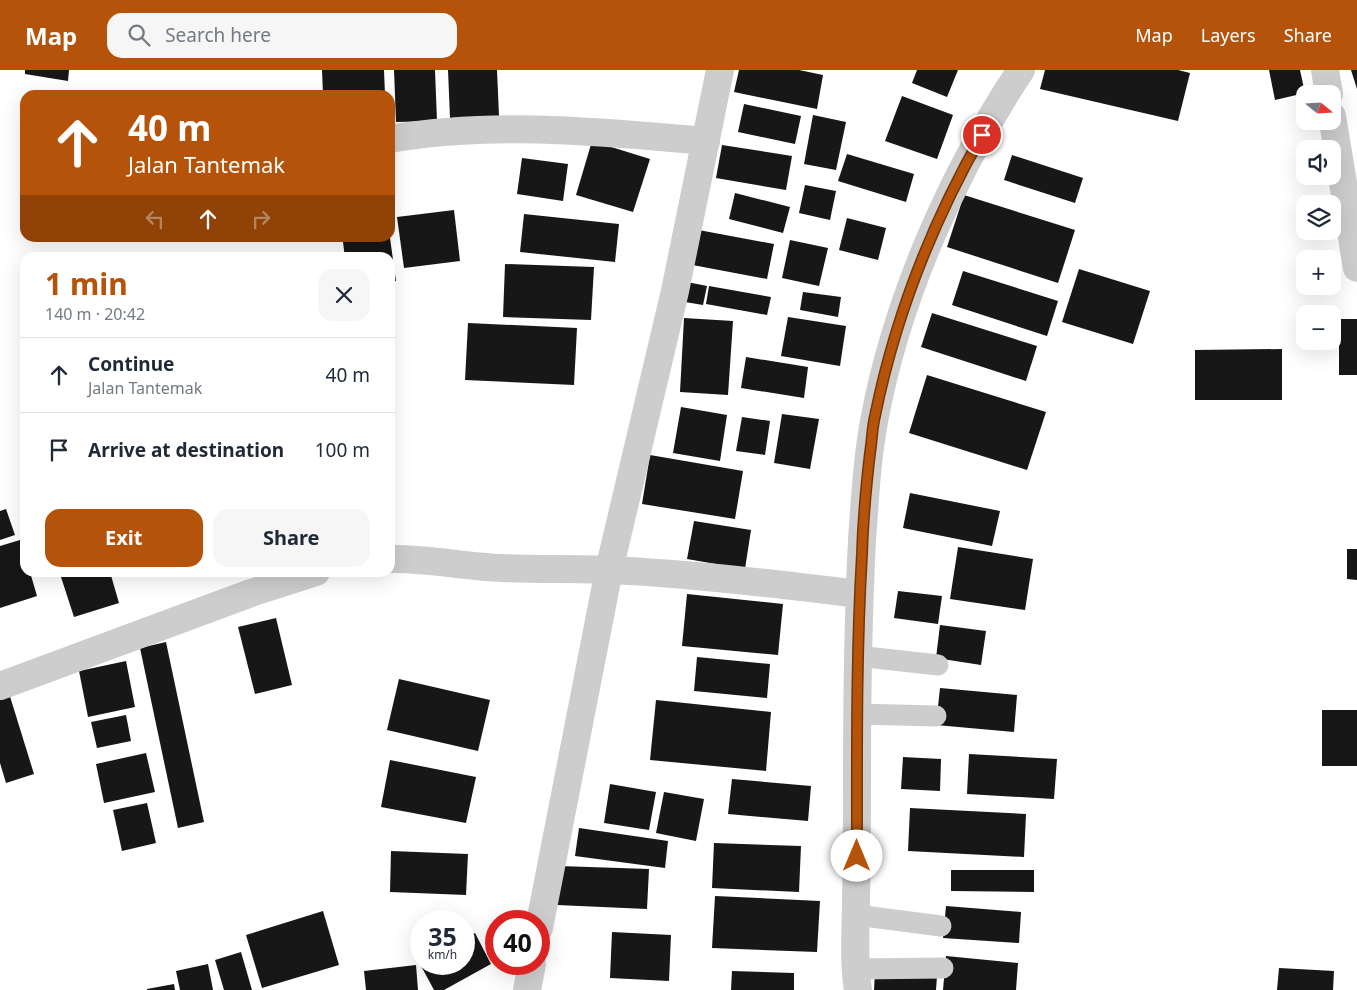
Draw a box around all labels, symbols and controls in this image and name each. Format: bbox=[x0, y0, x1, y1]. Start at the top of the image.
search box bbox=[107, 13, 457, 58]
text: Map bbox=[25, 19, 77, 52]
icon: search bbox=[125, 21, 153, 49]
text: Search here bbox=[165, 22, 271, 48]
text: Map bbox=[1135, 23, 1173, 47]
text: Layers bbox=[1201, 23, 1256, 47]
text: Share bbox=[1284, 23, 1332, 47]
north arrow bbox=[1296, 85, 1341, 130]
map controls bbox=[1296, 85, 1341, 350]
text: 40 m bbox=[128, 104, 211, 151]
icon: ahead bbox=[45, 110, 110, 175]
pin bbox=[961, 114, 1003, 156]
icon: arrive bbox=[968, 121, 996, 149]
button: sound bbox=[1296, 140, 1341, 185]
text: Jalan Tantemak bbox=[128, 149, 285, 179]
button: layers bbox=[1296, 195, 1341, 240]
icon: left bbox=[141, 205, 169, 233]
icon: ahead bbox=[194, 205, 222, 233]
icon: right bbox=[247, 205, 275, 233]
button: + bbox=[1296, 250, 1341, 295]
text: 1 min bbox=[45, 263, 128, 304]
button: close bbox=[318, 269, 370, 321]
text: 140 m · 20:42 bbox=[45, 303, 145, 325]
button: − bbox=[1296, 305, 1341, 350]
text: Continue bbox=[88, 351, 174, 377]
icon: ahead bbox=[45, 361, 73, 389]
text: 40 m bbox=[326, 362, 370, 388]
text: Jalan Tantemak bbox=[88, 377, 202, 399]
icon: arrive bbox=[45, 436, 73, 464]
text: Arrive at destination bbox=[88, 437, 284, 463]
text: 100 m bbox=[315, 437, 370, 463]
button: Exit bbox=[45, 509, 203, 567]
button: Share bbox=[213, 509, 370, 567]
position arrow bbox=[830, 829, 882, 881]
speed limit sign: 40 bbox=[485, 910, 550, 975]
text: 35 bbox=[428, 919, 457, 953]
text: km/h bbox=[428, 946, 457, 963]

